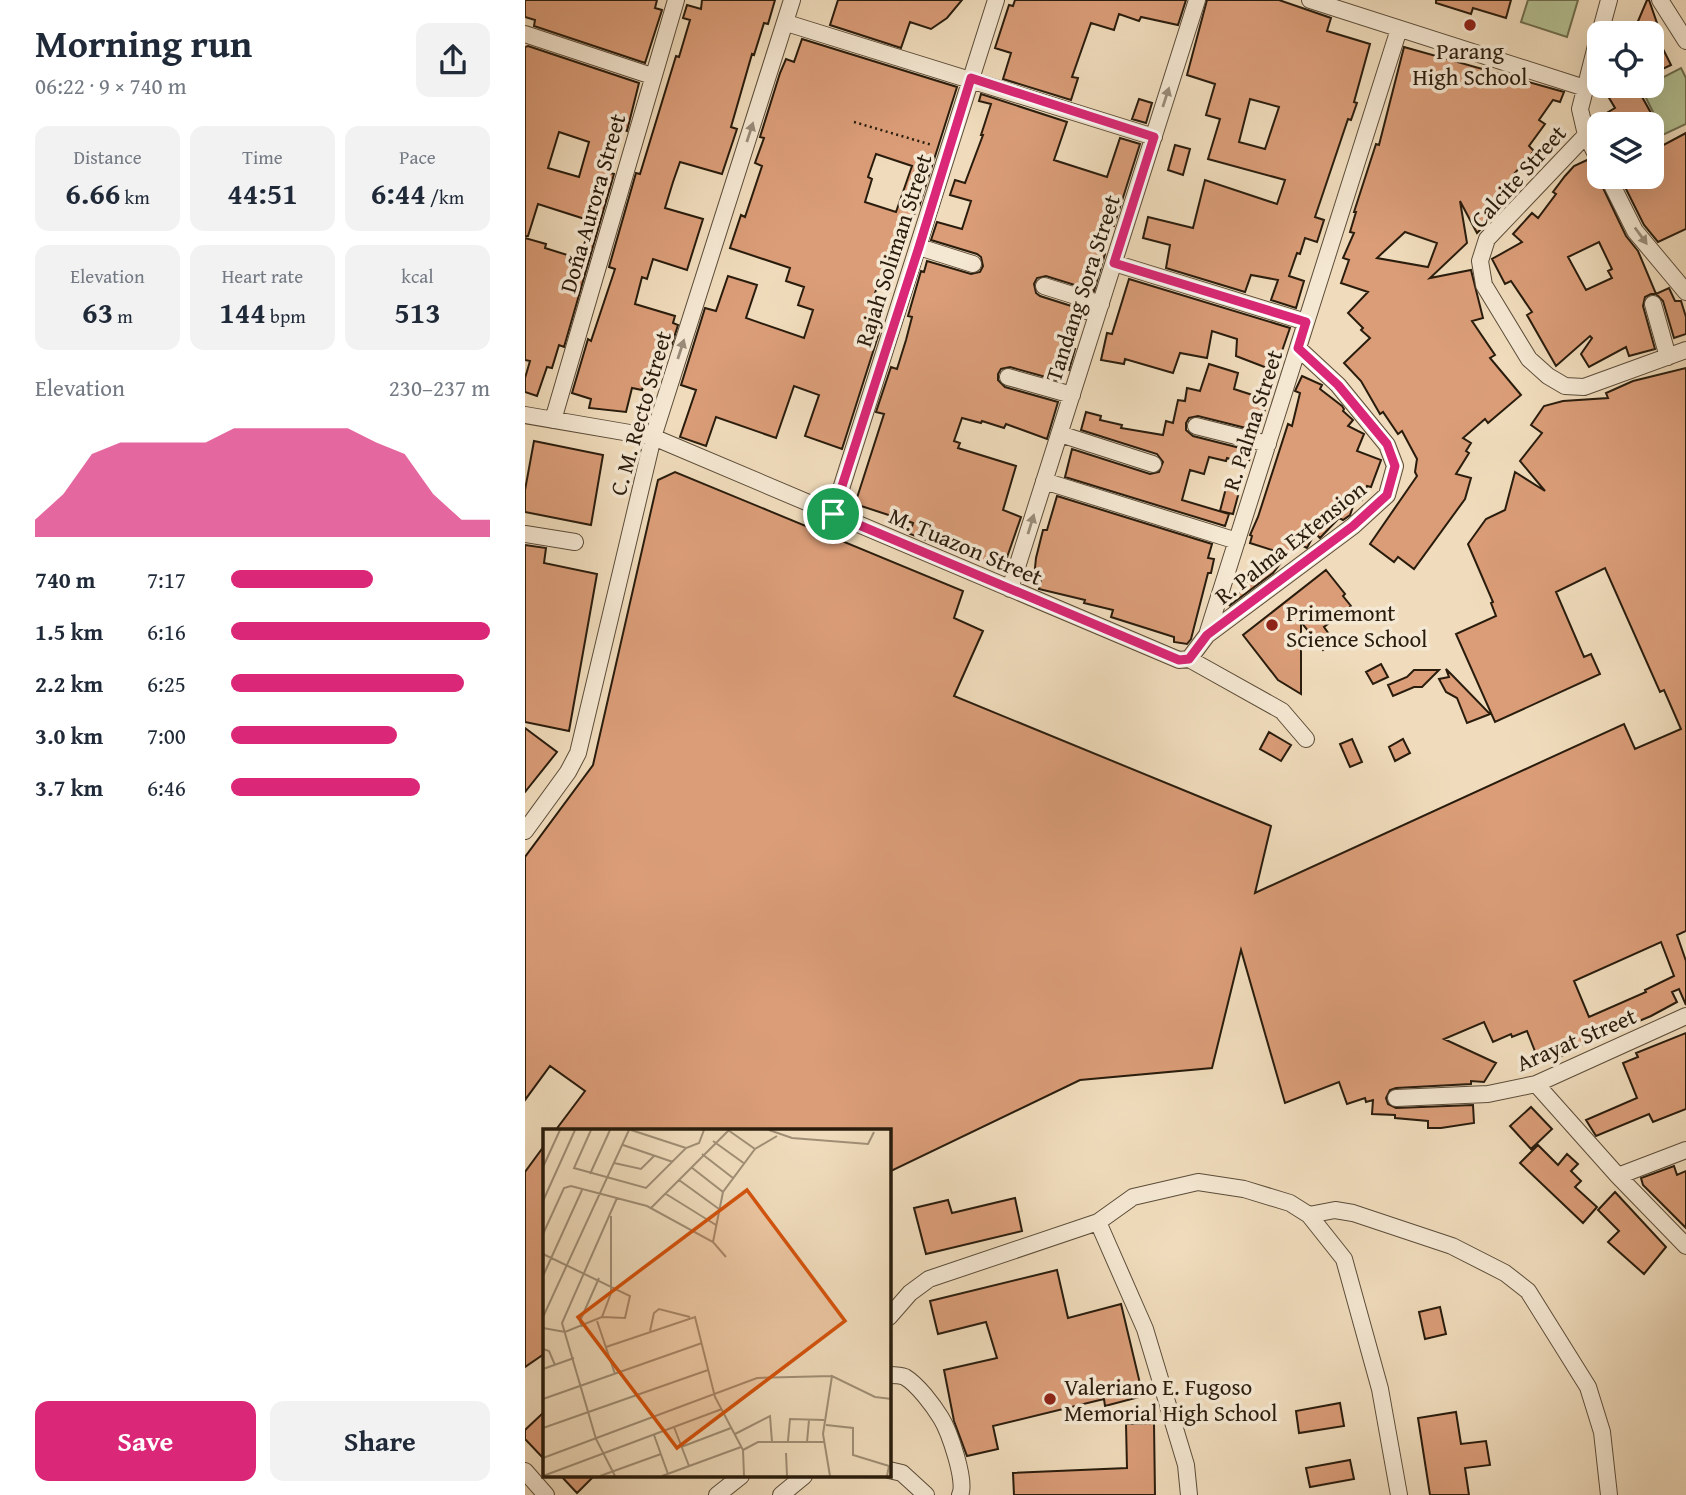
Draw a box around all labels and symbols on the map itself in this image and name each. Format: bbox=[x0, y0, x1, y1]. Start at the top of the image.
marker: Parang High School bbox=[1462, 17, 1478, 33]
place label: Parang High School bbox=[1412, 34, 1528, 93]
one-way arrow bbox=[1162, 87, 1172, 108]
street label: Doña Aurora Street bbox=[551, 109, 633, 297]
street label: Calcite Street bbox=[1463, 117, 1573, 235]
one-way arrow bbox=[745, 121, 755, 142]
street label: Rajah Soliman Street bbox=[846, 149, 940, 351]
street label: Tandang Sora Street bbox=[1036, 190, 1128, 386]
one-way arrow bbox=[1633, 227, 1648, 245]
street label: C. M. Recto Street bbox=[601, 327, 679, 499]
one-way arrow bbox=[676, 338, 687, 359]
street label: R. Palma Street bbox=[1214, 345, 1290, 495]
street label: R. Palma Extension bbox=[1207, 472, 1373, 612]
pin bbox=[803, 484, 863, 544]
street label: M. Tuazon Street bbox=[884, 499, 1048, 593]
one-way arrow bbox=[1026, 513, 1036, 534]
place label: Primemont Science School bbox=[1286, 596, 1428, 655]
marker: Primemont Science School bbox=[1264, 617, 1280, 633]
street label: Arayat Street bbox=[1511, 999, 1641, 1079]
inset map bbox=[543, 1129, 891, 1478]
place label: Valeriano E. Fugoso Memorial High School bbox=[1064, 1370, 1278, 1429]
marker: Valeriano E. Fugoso Memorial High School bbox=[1042, 1391, 1058, 1407]

